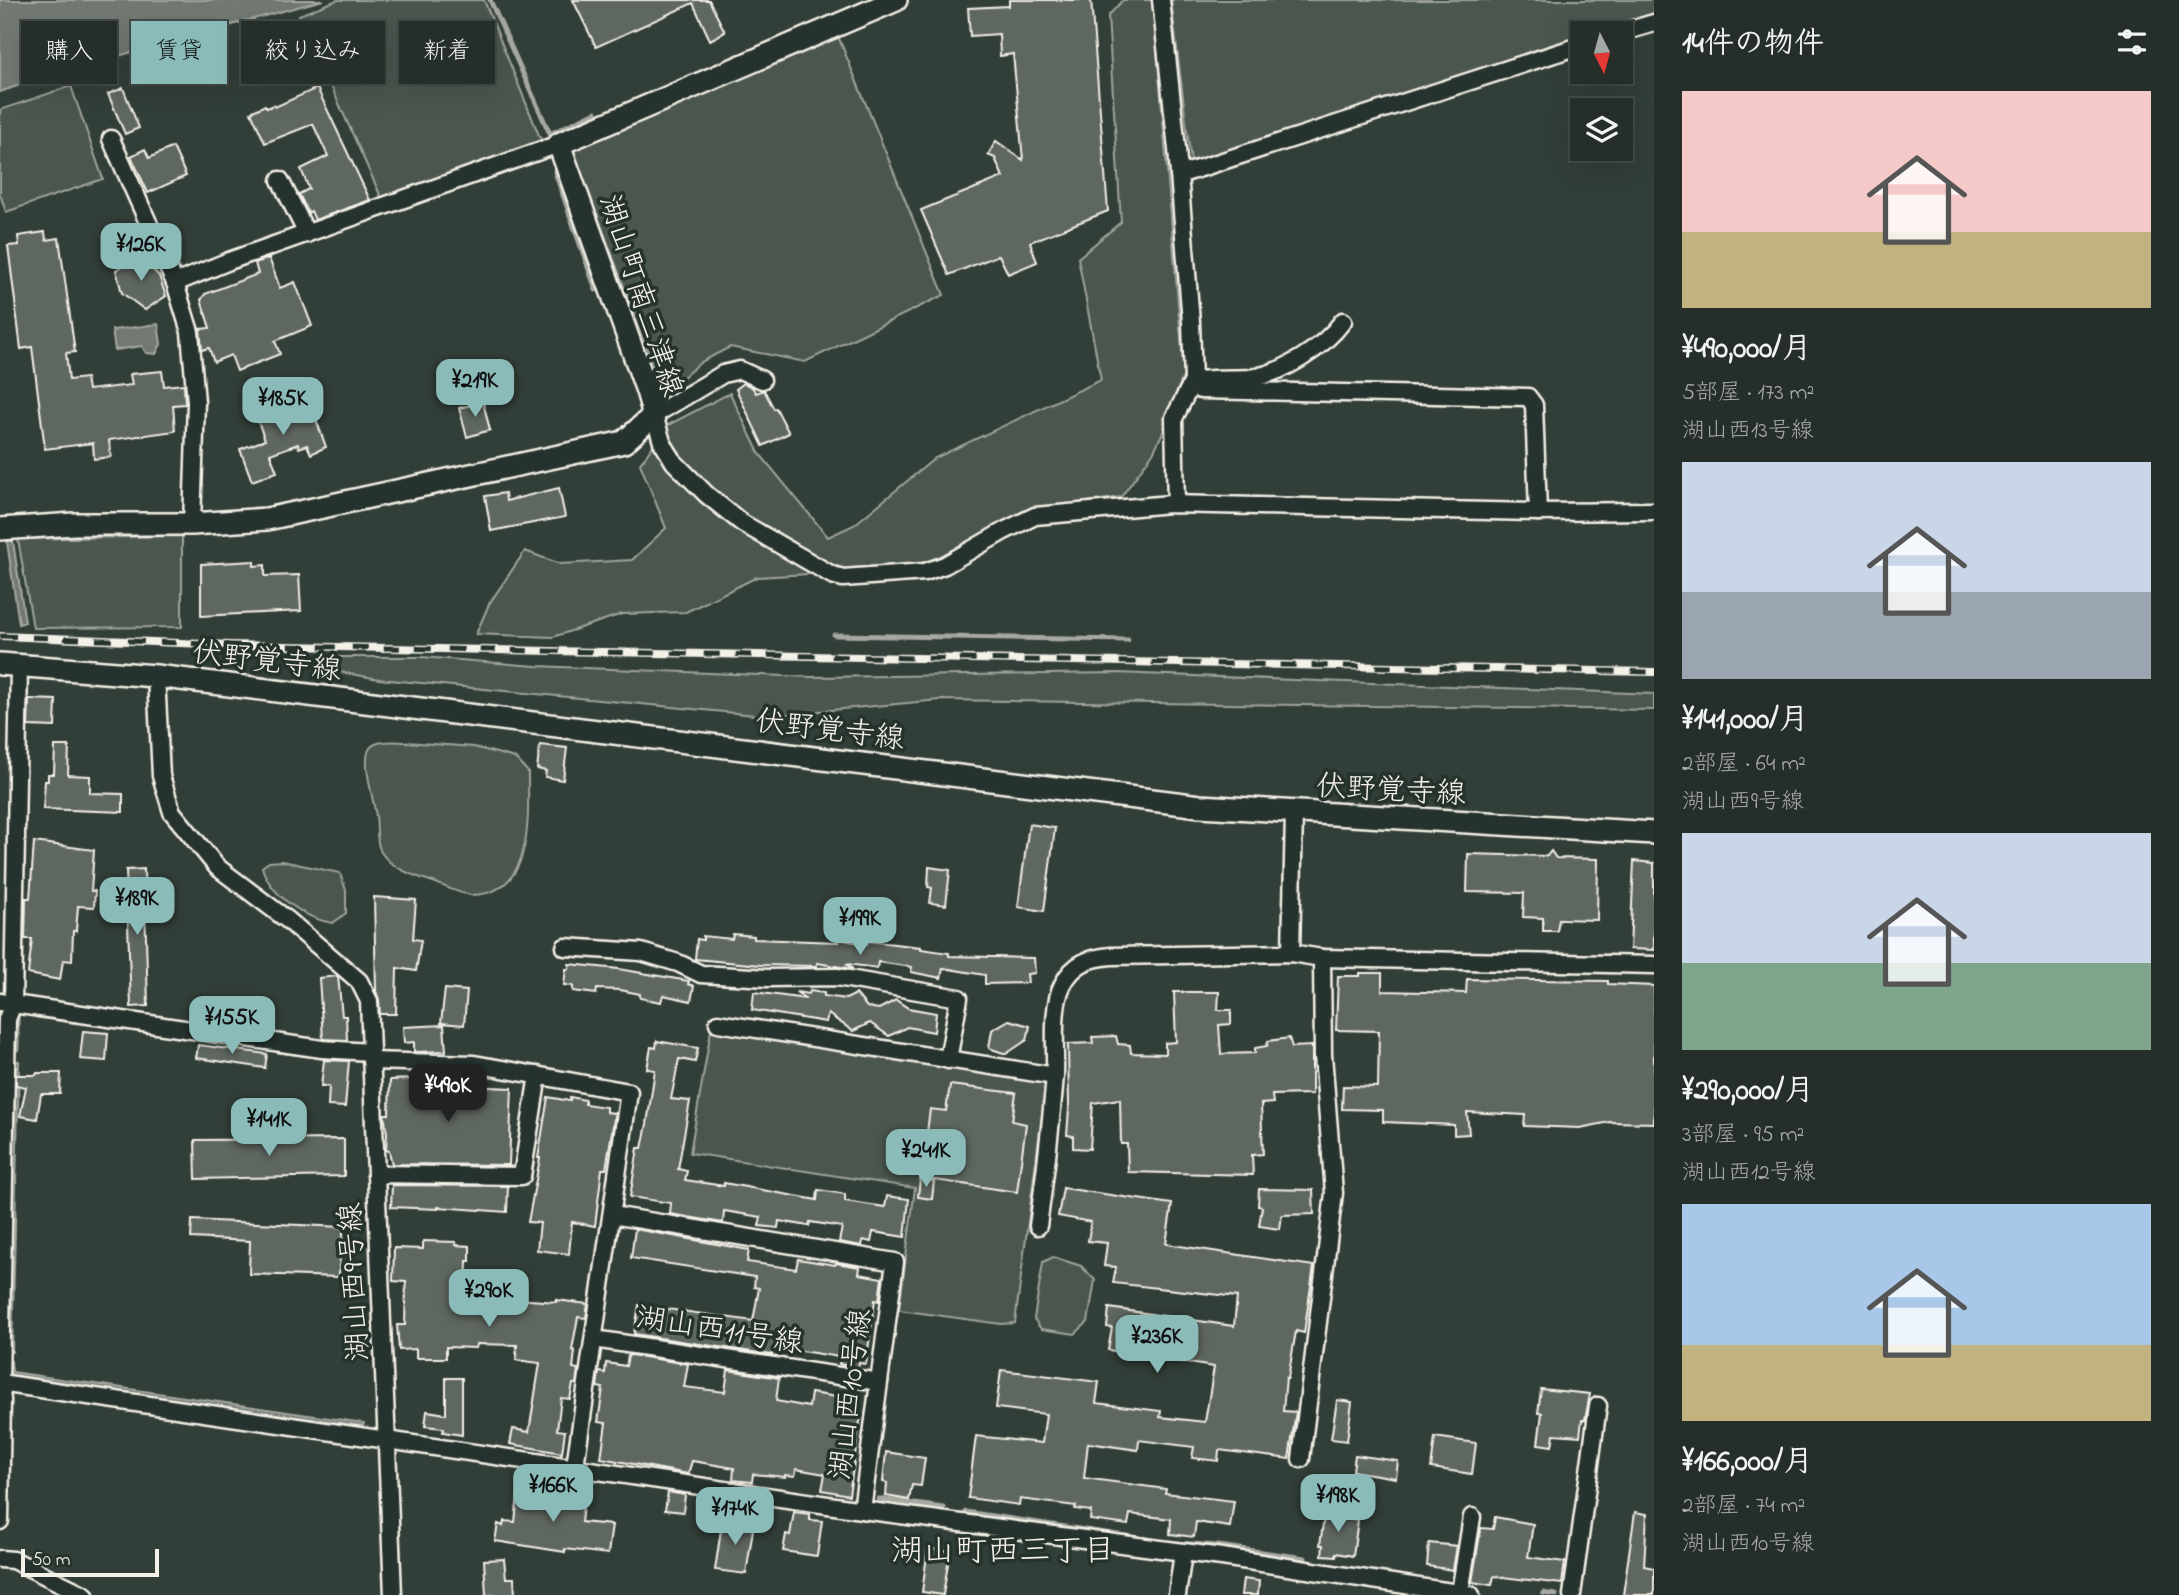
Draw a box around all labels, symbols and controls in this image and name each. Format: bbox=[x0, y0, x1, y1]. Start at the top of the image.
chip: 購入 bbox=[21, 21, 117, 84]
chip: 賃貸 bbox=[131, 21, 227, 84]
chip: 絞り込み bbox=[241, 21, 385, 84]
chip: 新着 bbox=[399, 21, 495, 84]
north arrow bbox=[1570, 21, 1633, 84]
map controls bbox=[1570, 21, 1633, 161]
text: 14件の物件 bbox=[1682, 23, 1824, 67]
icon: filters bbox=[2113, 23, 2151, 61]
button: layers bbox=[1570, 98, 1633, 161]
icon: home bbox=[1854, 137, 1980, 263]
street label: 湖山町南三津線 bbox=[586, 189, 693, 403]
pin: ¥126K bbox=[92, 224, 190, 283]
text: ¥126K bbox=[117, 229, 166, 262]
text: ¥490,000/月 bbox=[1682, 328, 1811, 372]
pin: ¥219K bbox=[426, 360, 524, 419]
text: ¥219K bbox=[452, 365, 498, 398]
text: 5部屋 · 173 m² bbox=[1682, 377, 1814, 410]
pin: ¥185K bbox=[234, 378, 332, 437]
text: ¥185K bbox=[258, 383, 308, 416]
text: 湖山西13号線 bbox=[1682, 415, 1814, 448]
icon: home bbox=[1854, 508, 1980, 634]
street label: 伏野覚寺線 bbox=[190, 632, 344, 694]
text: ¥141,000/月 bbox=[1682, 699, 1808, 743]
street label: 伏野覚寺線 bbox=[753, 701, 907, 763]
text: 2部屋 · 64 m² bbox=[1682, 748, 1806, 781]
street label: 伏野覚寺線 bbox=[1315, 766, 1467, 818]
text: 湖山西9号線 bbox=[1682, 786, 1804, 819]
pin: ¥189K bbox=[88, 878, 186, 937]
icon: home bbox=[1854, 879, 1980, 1005]
text: ¥189K bbox=[116, 883, 159, 916]
pin: ¥199K bbox=[811, 898, 909, 957]
text: ¥199K bbox=[839, 903, 881, 936]
pin: ¥155K bbox=[183, 996, 281, 1056]
text: ¥155K bbox=[205, 1002, 259, 1035]
pin: ¥490K bbox=[399, 1064, 497, 1124]
text: ¥490K bbox=[425, 1070, 471, 1103]
text: ¥290,000/月 bbox=[1682, 1070, 1814, 1114]
pin: ¥141K bbox=[220, 1098, 318, 1158]
text: ¥141K bbox=[247, 1104, 291, 1137]
text: 3部屋 · 95 m² bbox=[1682, 1119, 1804, 1152]
pin: ¥241K bbox=[877, 1130, 975, 1189]
text: ¥241K bbox=[902, 1135, 950, 1168]
text: 湖山西12号線 bbox=[1682, 1157, 1816, 1190]
street label: 湖山西9号線 bbox=[330, 1201, 382, 1362]
icon: home bbox=[1854, 1250, 1980, 1376]
pin: ¥290K bbox=[440, 1270, 538, 1329]
text: ¥290K bbox=[465, 1275, 513, 1308]
street label: 湖山西11号線 bbox=[633, 1297, 806, 1367]
street label: 湖山西10号線 bbox=[820, 1306, 884, 1483]
pin: ¥236K bbox=[1108, 1316, 1206, 1375]
text: ¥236K bbox=[1131, 1321, 1183, 1354]
text: ¥166,000/月 bbox=[1682, 1441, 1813, 1485]
pin: ¥166K bbox=[504, 1464, 602, 1524]
text: ¥166K bbox=[529, 1470, 577, 1503]
pin: ¥198K bbox=[1289, 1474, 1387, 1534]
text: ¥198K bbox=[1317, 1480, 1360, 1513]
pin: ¥174K bbox=[686, 1488, 784, 1547]
text: 2部屋 · 74 m² bbox=[1682, 1490, 1805, 1523]
text: ¥174K bbox=[712, 1493, 758, 1526]
text: 湖山西10号線 bbox=[1682, 1528, 1814, 1561]
district label: 湖山町西三丁目 bbox=[891, 1529, 1115, 1576]
scale bar bbox=[21, 1546, 159, 1578]
text: 50 m bbox=[32, 1547, 71, 1574]

